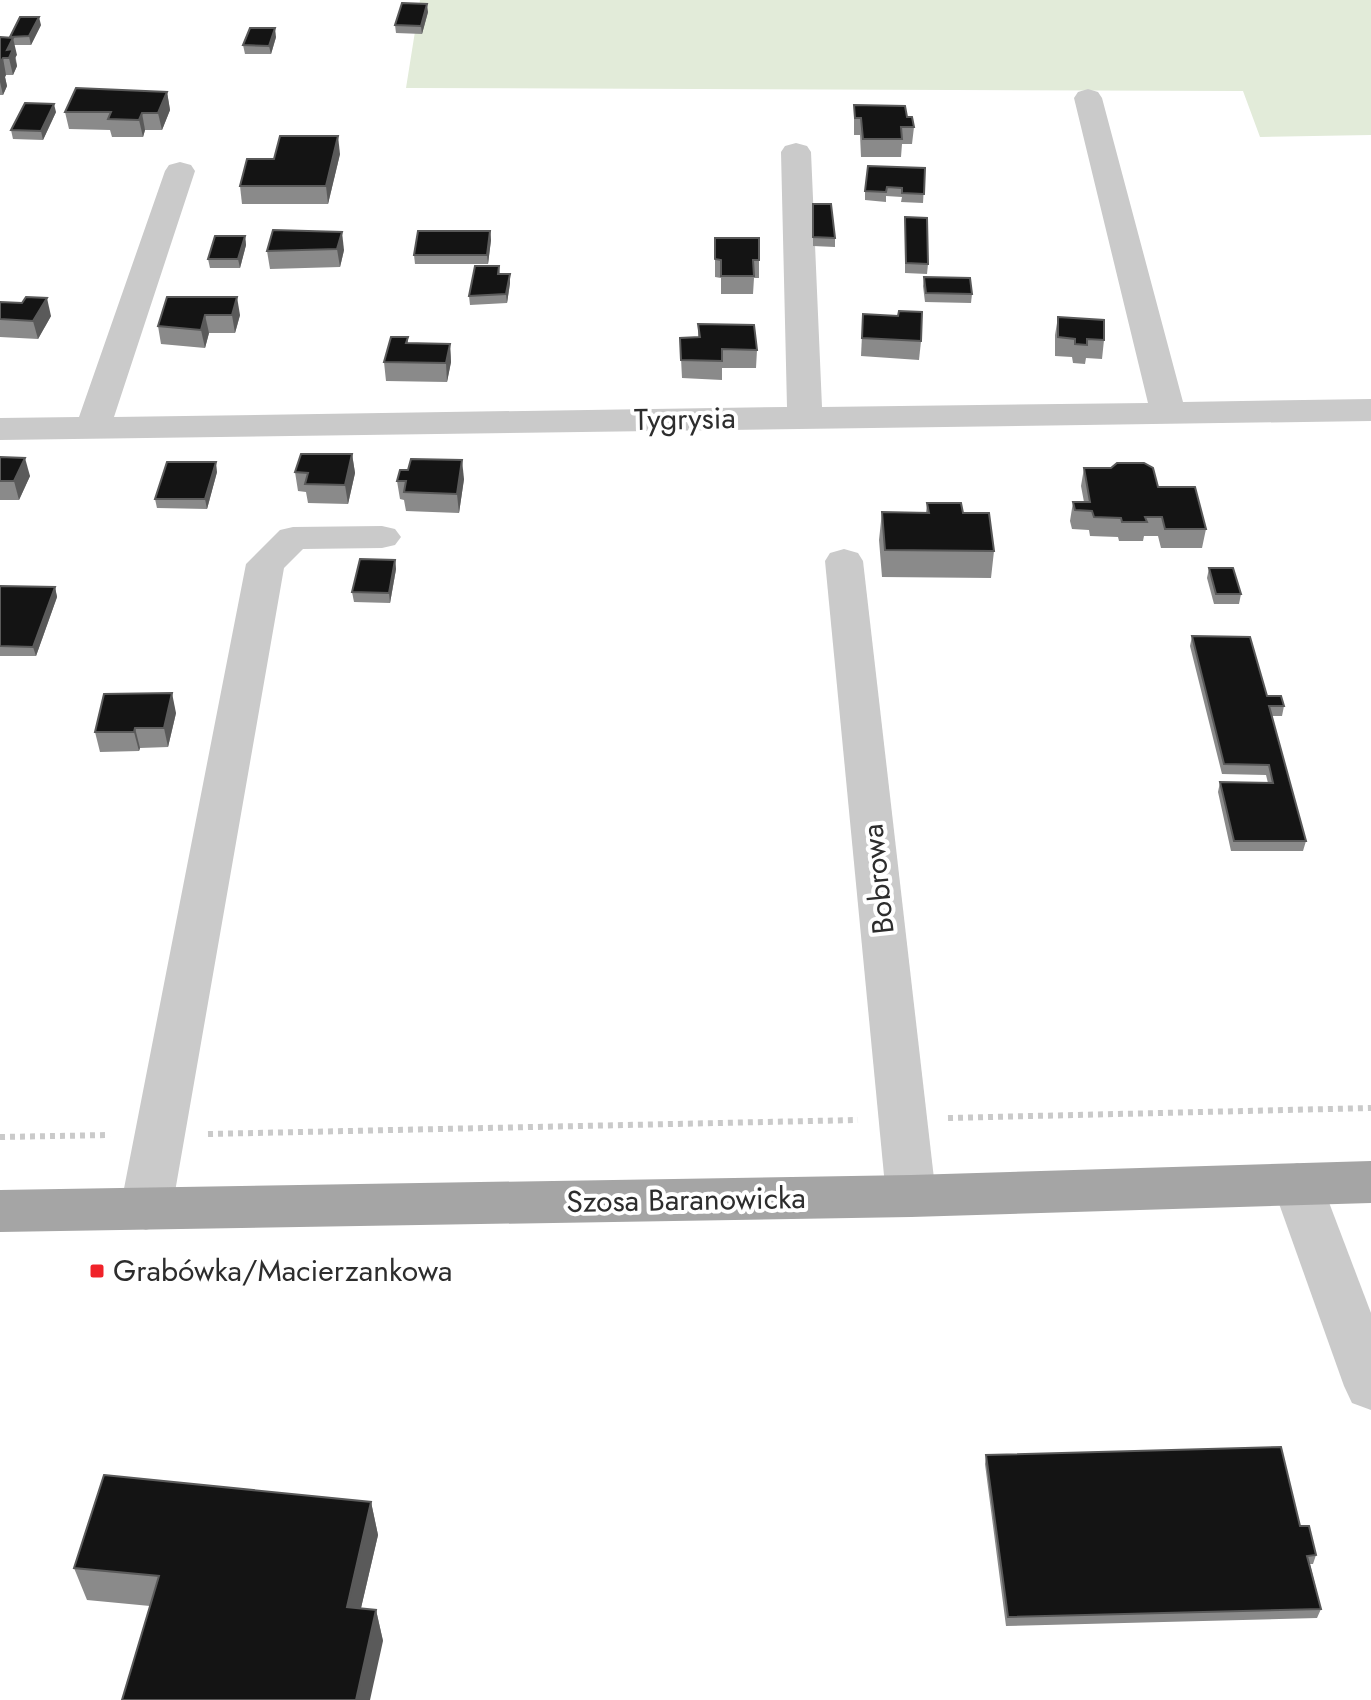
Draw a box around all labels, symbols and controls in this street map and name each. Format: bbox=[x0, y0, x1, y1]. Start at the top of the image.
street label: Tygrysia bbox=[634, 396, 736, 441]
street label: Bobrowa bbox=[850, 822, 905, 936]
street label: Szosa Baranowicka bbox=[566, 1176, 806, 1223]
place label: Grabówka/Macierzankowa bbox=[113, 1249, 452, 1292]
marker: Grabówka/Macierzankowa bbox=[88, 1262, 106, 1280]

